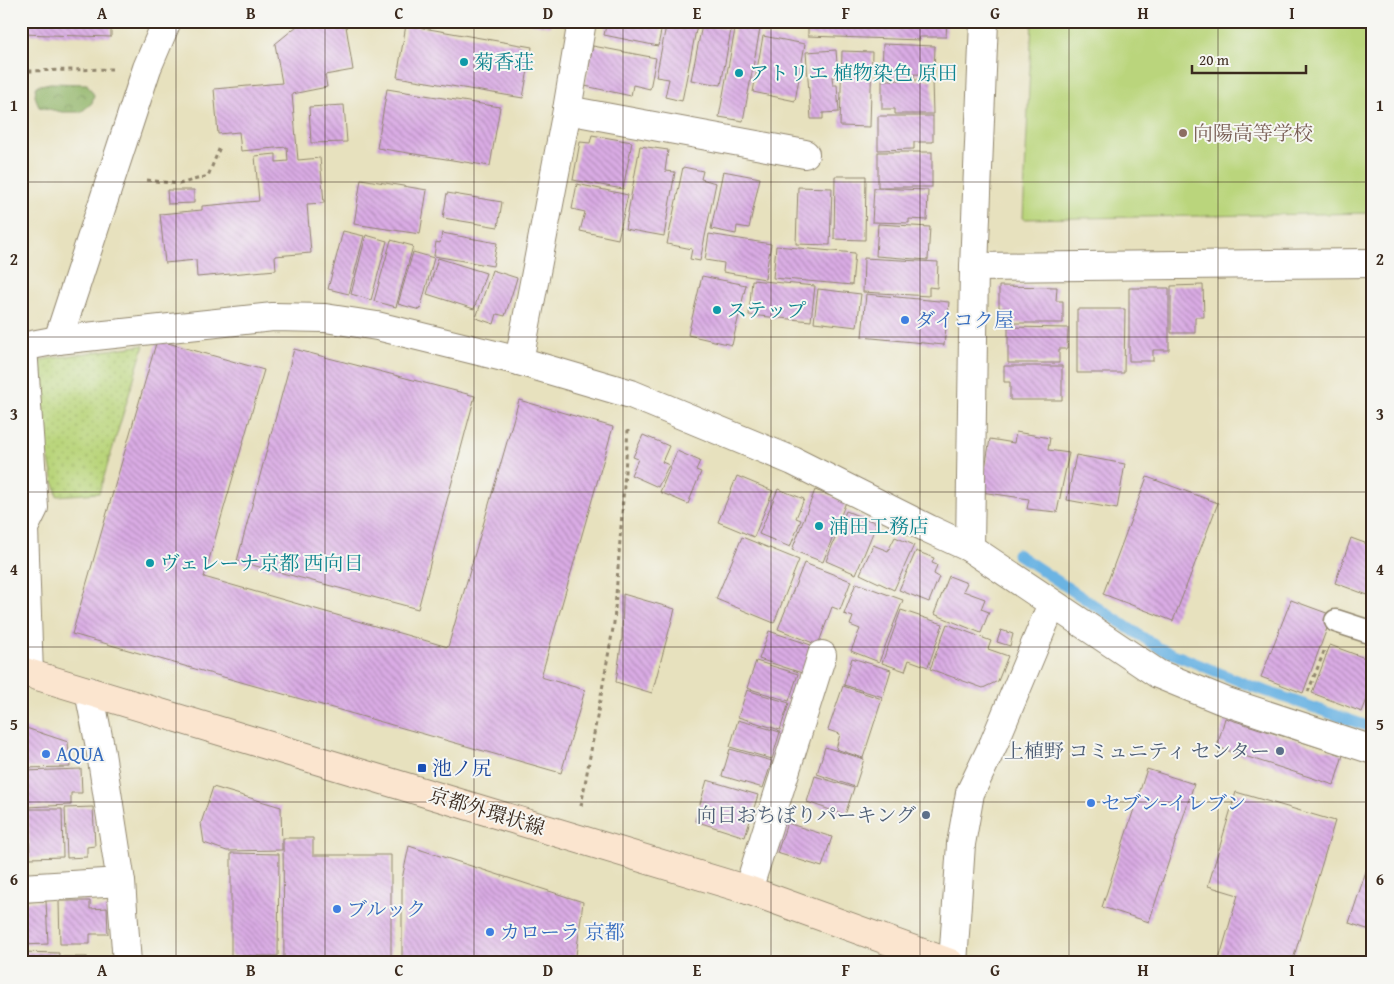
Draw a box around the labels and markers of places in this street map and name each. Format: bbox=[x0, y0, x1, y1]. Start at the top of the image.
place label: 菊香荘 bbox=[474, 47, 534, 76]
marker: 菊香荘 bbox=[458, 56, 470, 68]
place label: アトリエ 植物染色 原田 bbox=[749, 58, 957, 87]
marker: アトリエ 植物染色 原田 bbox=[733, 67, 745, 79]
place label: 向陽高等学校 bbox=[1193, 118, 1313, 147]
marker: 向陽高等学校 bbox=[1177, 127, 1189, 139]
place label: ステップ bbox=[727, 295, 807, 324]
marker: ステップ bbox=[711, 304, 723, 316]
place label: ダイコク屋 bbox=[915, 305, 1014, 334]
marker: ダイコク屋 bbox=[899, 314, 911, 326]
place label: 浦田工務店 bbox=[829, 511, 929, 540]
marker: 浦田工務店 bbox=[813, 520, 825, 532]
place label: ヴェレーナ京都 西向日 bbox=[160, 548, 364, 577]
marker: ヴェレーナ京都 西向日 bbox=[144, 557, 156, 569]
place label: 上植野 コミュニティ センター bbox=[1004, 736, 1270, 765]
place label: AQUA bbox=[56, 739, 104, 768]
marker: 上植野 コミュニティ センター bbox=[1274, 745, 1286, 757]
marker: AQUA bbox=[40, 748, 52, 760]
place label: 池ノ尻 bbox=[432, 753, 492, 782]
marker: 池ノ尻 bbox=[416, 762, 428, 774]
place label: セブン-イレブン bbox=[1101, 788, 1246, 817]
marker: セブン-イレブン bbox=[1085, 797, 1097, 809]
place label: 向日おちぼりパーキング bbox=[697, 800, 916, 829]
marker: 向日おちぼりパーキング bbox=[920, 809, 932, 821]
place label: ブルック bbox=[347, 894, 426, 923]
marker: ブルック bbox=[331, 903, 343, 915]
place label: カローラ 京都 bbox=[500, 917, 624, 946]
marker: カローラ 京都 bbox=[484, 926, 496, 938]

